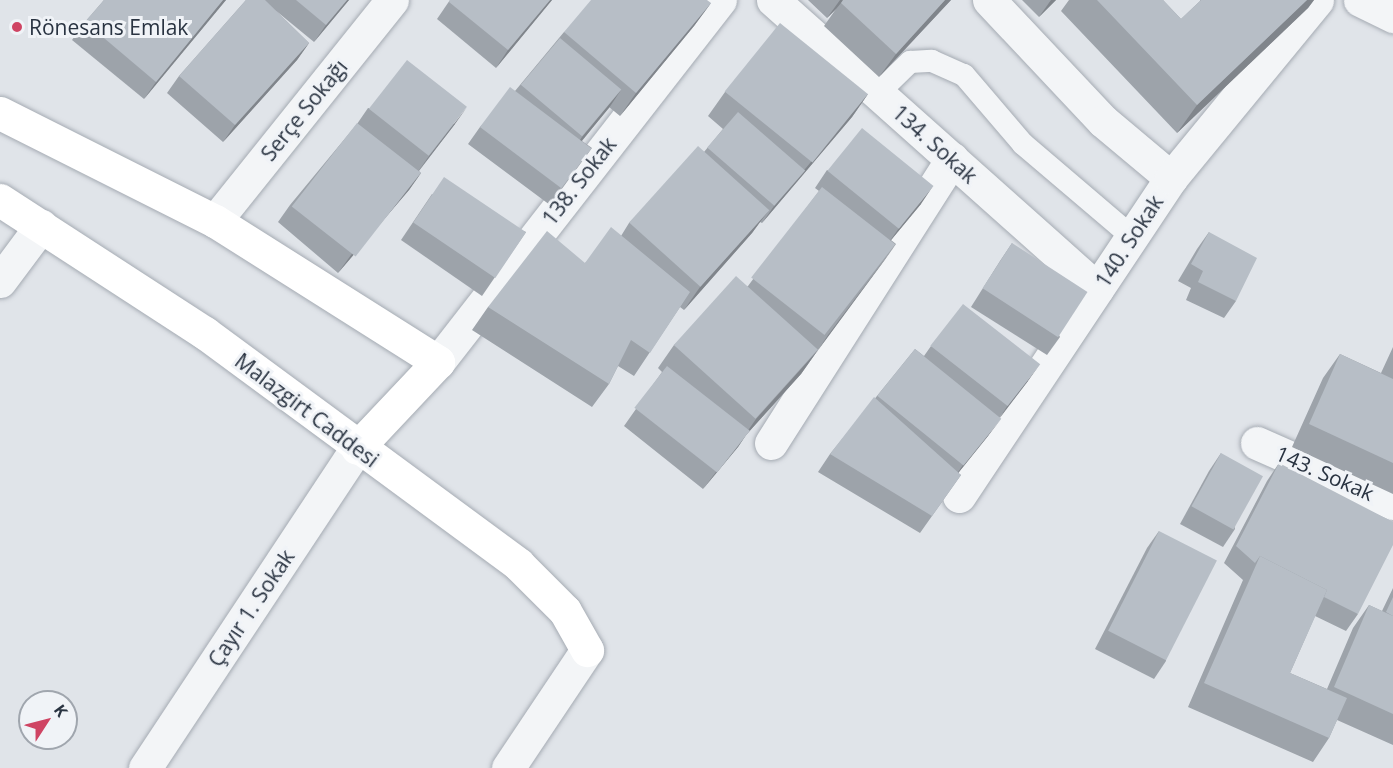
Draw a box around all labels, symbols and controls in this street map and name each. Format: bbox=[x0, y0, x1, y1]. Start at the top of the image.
place label: Rönesans Emlak bbox=[29, 14, 188, 40]
marker: Rönesans Emlak bbox=[10, 20, 24, 34]
street label: Serçe Sokağı bbox=[256, 54, 352, 166]
street label: 134. Sokak bbox=[888, 100, 982, 188]
street label: 138. Sokak bbox=[537, 132, 621, 230]
street label: 140. Sokak bbox=[1090, 190, 1168, 292]
street label: Malazgirt Caddesi bbox=[230, 348, 384, 472]
street label: 143. Sokak bbox=[1272, 440, 1378, 506]
street label: Çayır 1. Sokak bbox=[203, 545, 299, 671]
north arrow bbox=[18, 690, 78, 750]
text: K bbox=[49, 700, 73, 721]

